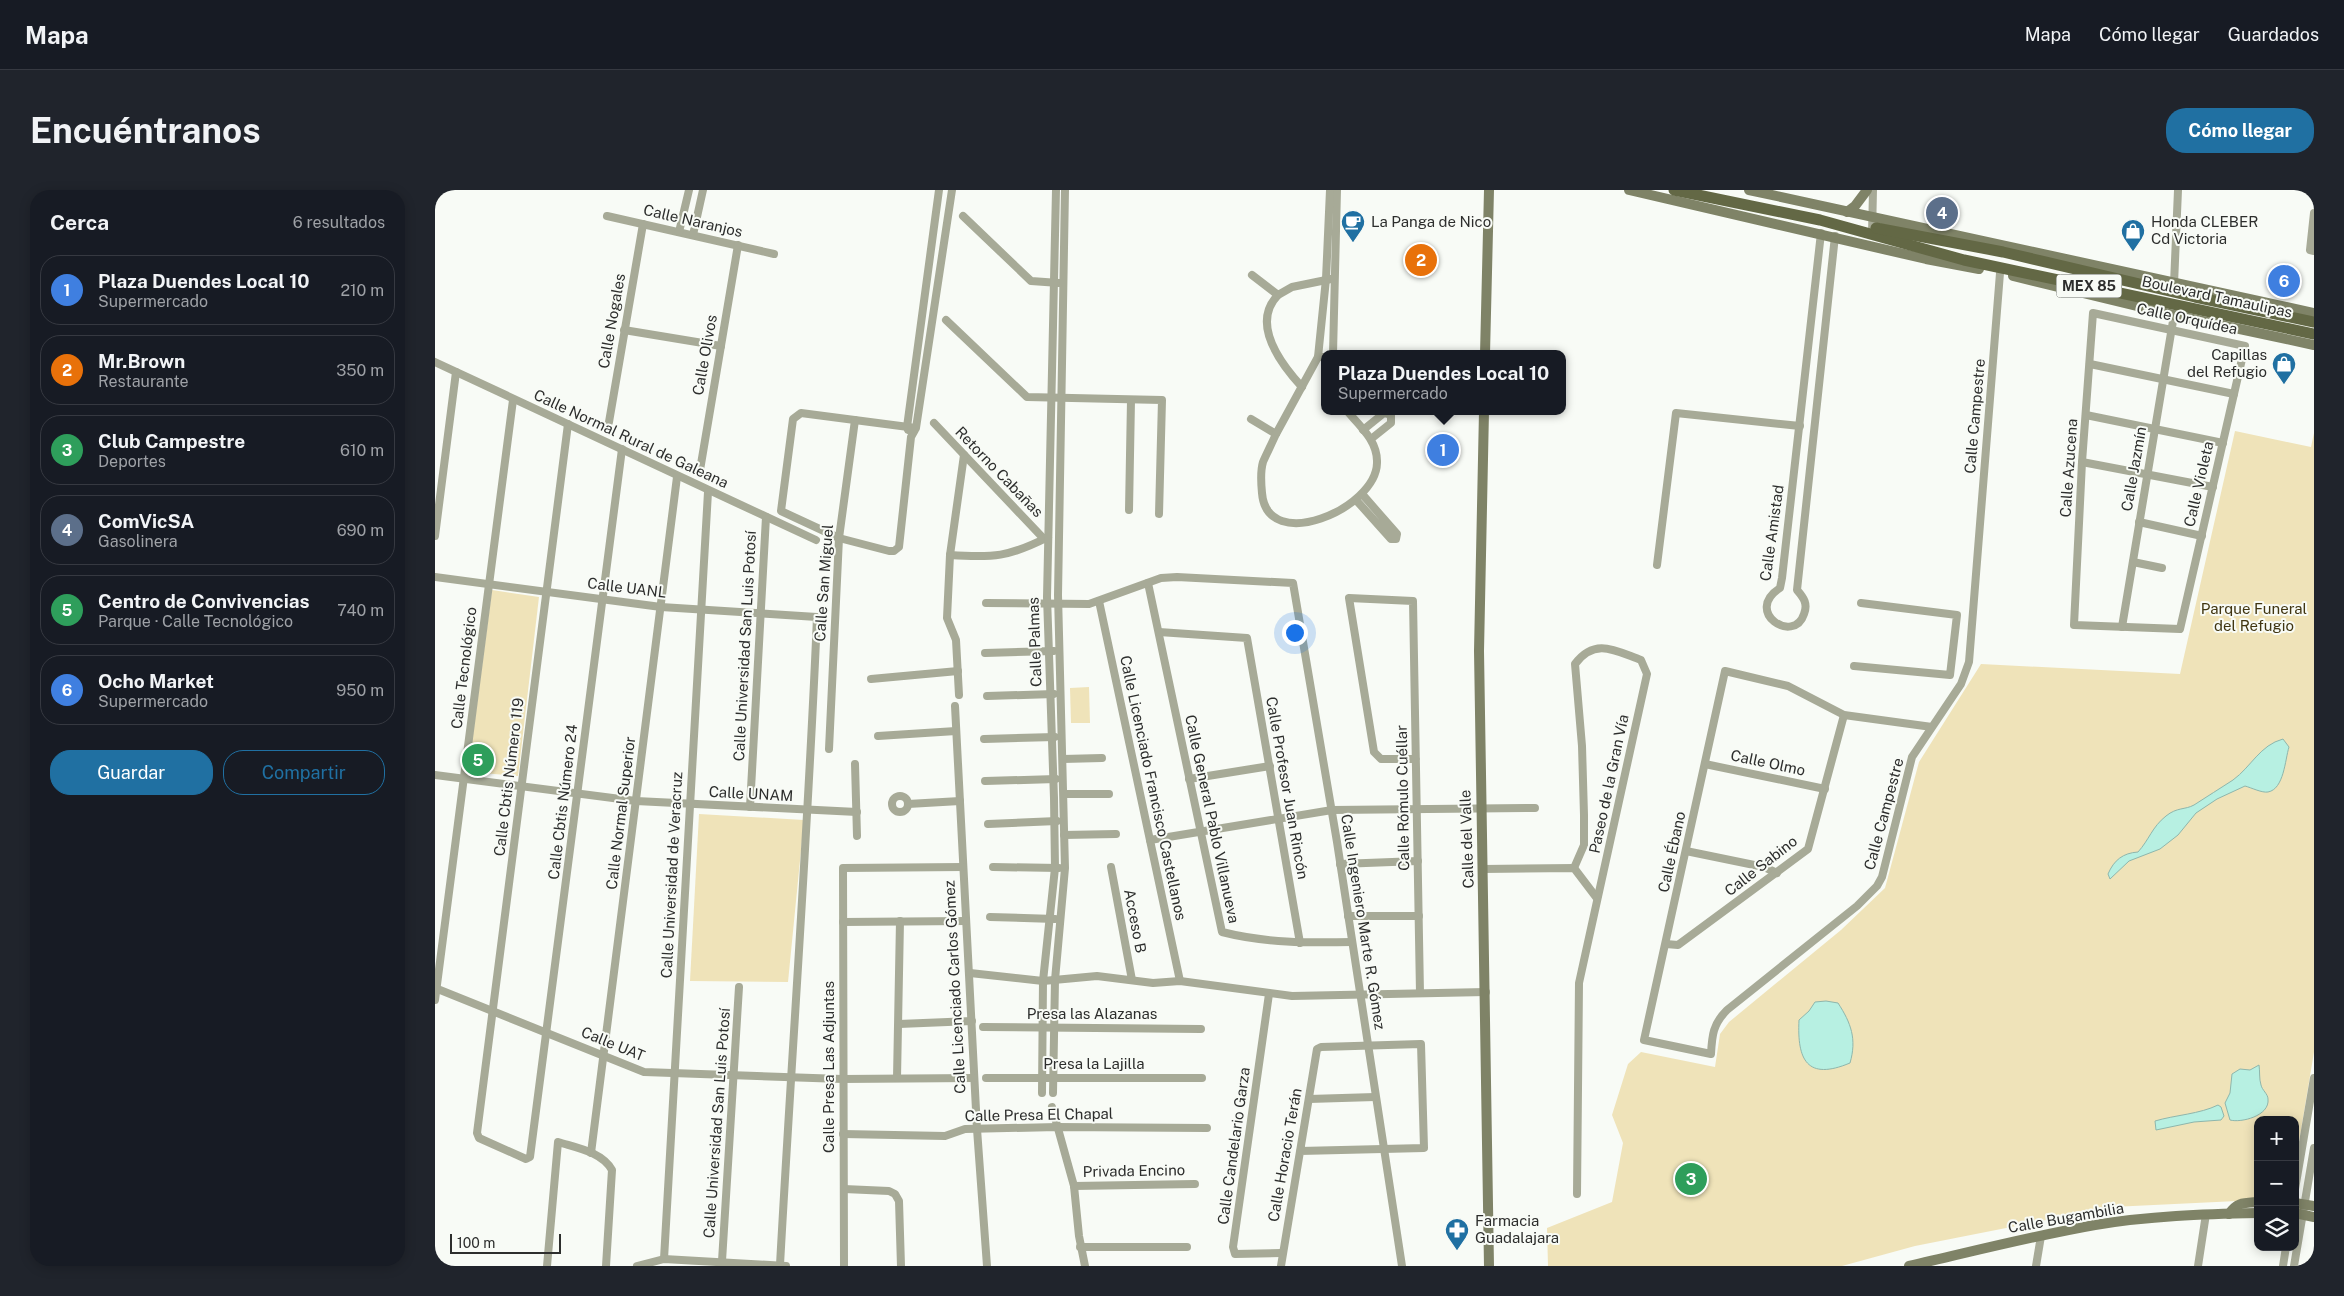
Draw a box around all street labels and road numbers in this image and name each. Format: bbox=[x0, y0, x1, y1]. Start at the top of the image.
street label: Calle Naranjos bbox=[642, 201, 744, 240]
street label: Calle Nogales bbox=[595, 272, 628, 370]
street label: Boulevard Tamaulipas bbox=[2140, 272, 2294, 321]
road number: MEX 85 bbox=[2057, 274, 2121, 298]
street label: Calle Orquídea bbox=[2135, 300, 2239, 338]
street label: Calle Olivos bbox=[689, 313, 720, 397]
street label: Calle Campestre bbox=[1961, 358, 1988, 474]
street label: Calle Normal Rural de Galeana bbox=[531, 386, 731, 491]
street label: Calle Azucena bbox=[2057, 418, 2080, 518]
street label: Retorno Cabañas bbox=[952, 423, 1047, 520]
street label: Calle Jazmín bbox=[2118, 425, 2149, 513]
street label: Calle Violeta bbox=[2180, 439, 2217, 528]
street label: Calle Amistad bbox=[1756, 484, 1787, 582]
street label: Calle San Miguel bbox=[811, 524, 836, 642]
street label: Calle Universidad San Luis Potosí bbox=[730, 530, 759, 762]
street label: Calle UANL bbox=[586, 574, 668, 601]
street label: Calle Palmas bbox=[1024, 597, 1045, 687]
street label: Calle Tecnológico bbox=[448, 606, 479, 730]
street label: Calle Licenciado Francisco Castellanos bbox=[1117, 654, 1190, 922]
street label: Calle Profesor Juan Rincón bbox=[1263, 695, 1312, 881]
street label: Calle Cbtis Número 119 bbox=[490, 697, 527, 857]
street label: Calle General Pablo Villanueva bbox=[1182, 713, 1243, 925]
street label: Paseo de la Gran Vía bbox=[1585, 713, 1632, 855]
street label: Calle Cbtis Número 24 bbox=[545, 723, 580, 881]
street label: Calle Rómulo Cuéllar bbox=[1393, 725, 1412, 871]
street label: Calle Normal Superior bbox=[603, 735, 638, 891]
street label: Calle Olmo bbox=[1729, 746, 1807, 779]
street label: Calle Campestre bbox=[1860, 756, 1907, 872]
street label: Calle Universidad de Veracruz bbox=[658, 771, 685, 979]
street label: Calle UNAM bbox=[708, 783, 794, 804]
street label: Calle del Valle bbox=[1456, 789, 1477, 889]
street label: Calle Ébano bbox=[1655, 810, 1688, 894]
street label: Calle Ingeniero Marte R. Gómez bbox=[1338, 813, 1389, 1031]
street label: Calle Sabino bbox=[1721, 832, 1800, 899]
street label: Calle Licenciado Carlos Gómez bbox=[940, 880, 969, 1094]
street label: Acceso B bbox=[1121, 887, 1150, 954]
street label: Calle Presa Las Adjuntas bbox=[820, 981, 837, 1153]
street label: Presa las Alazanas bbox=[1027, 1005, 1157, 1022]
street label: Calle Universidad San Luis Potosí bbox=[700, 1007, 733, 1239]
street label: Calle UAT bbox=[579, 1023, 648, 1064]
street label: Presa la Lajilla bbox=[1043, 1055, 1145, 1072]
street label: Calle Candelario Garza bbox=[1214, 1066, 1253, 1226]
street label: Calle Horacio Terán bbox=[1264, 1087, 1305, 1223]
street label: Calle Presa El Chapal bbox=[965, 1105, 1113, 1124]
street label: Privada Encino bbox=[1083, 1161, 1185, 1180]
street label: Calle Bugambilia bbox=[2007, 1199, 2125, 1236]

